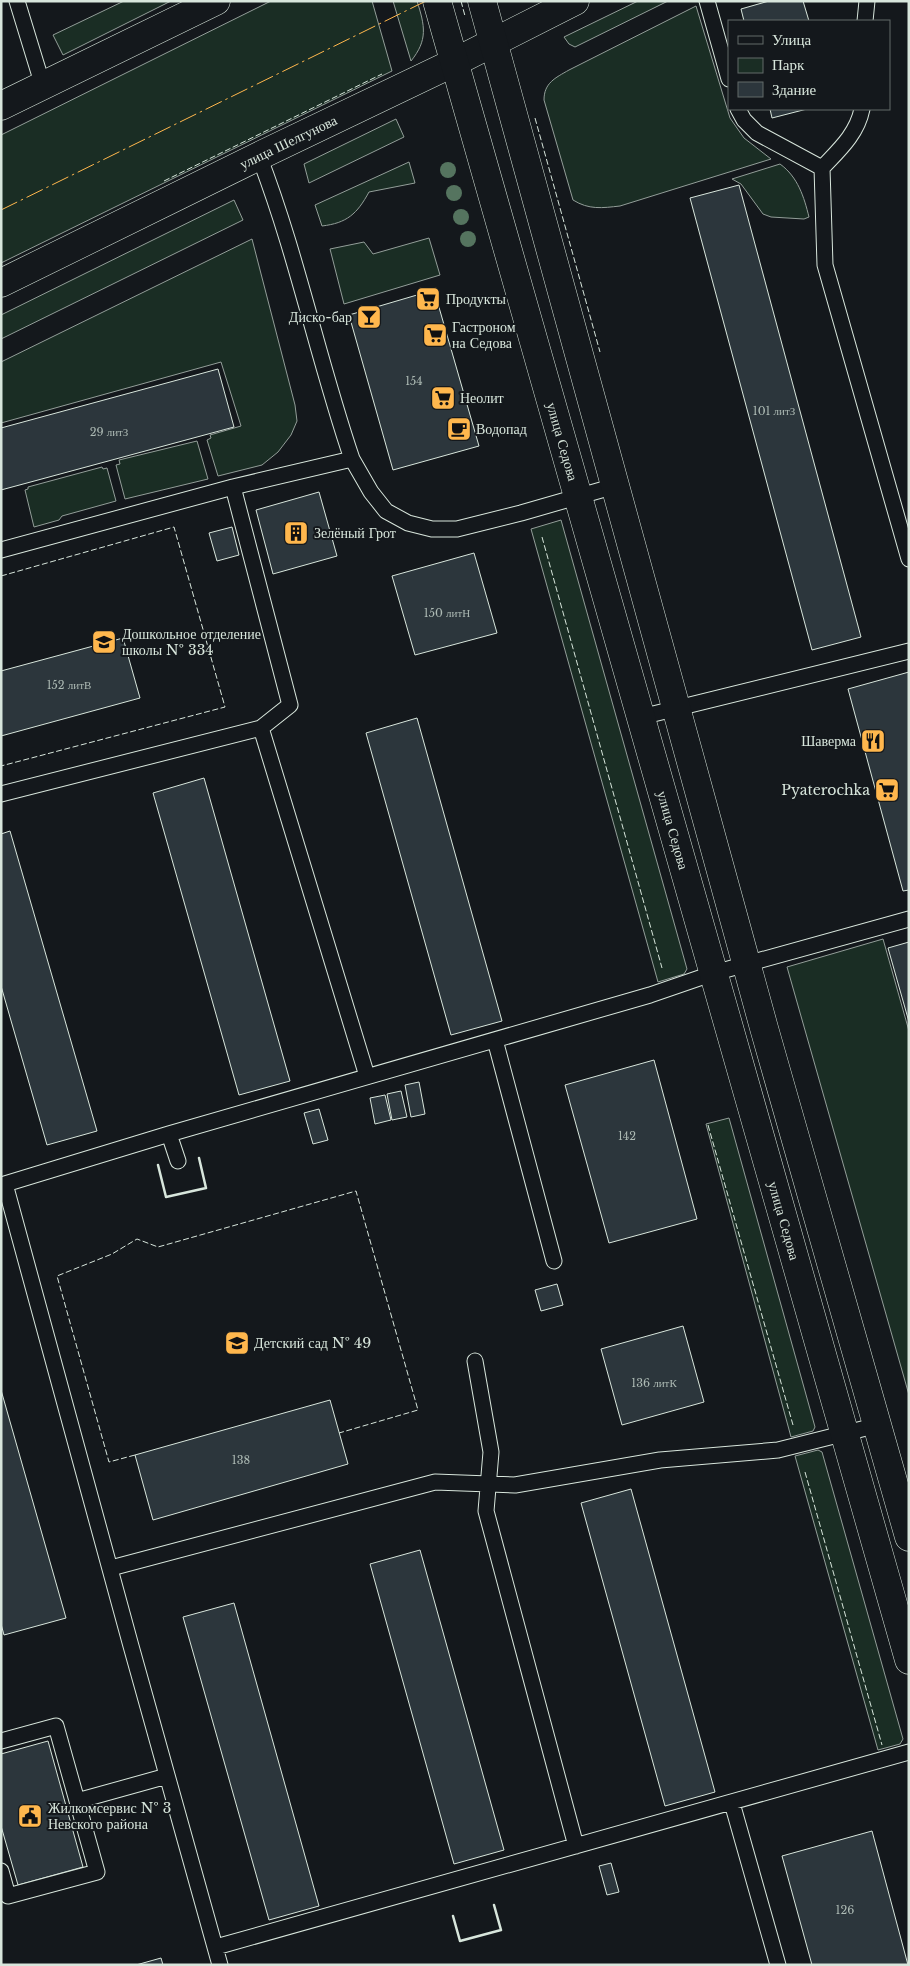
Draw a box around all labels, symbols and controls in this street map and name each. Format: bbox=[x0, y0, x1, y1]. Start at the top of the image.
legend bbox=[728, 20, 890, 110]
text: Улица bbox=[772, 30, 811, 49]
text: Парк bbox=[772, 55, 805, 74]
text: Здание bbox=[772, 80, 816, 99]
street label: улица Шелгунова bbox=[237, 111, 341, 173]
supermarket icon: Продукты bbox=[415, 286, 441, 312]
place label: Продукты bbox=[446, 290, 507, 308]
bar icon: Диско-бар bbox=[356, 304, 382, 330]
place label: Диско-бар bbox=[289, 308, 352, 326]
place label: Гастроном на Седова bbox=[452, 318, 516, 352]
supermarket icon: Гастроном на Седова bbox=[422, 322, 448, 348]
house number: 154 bbox=[405, 374, 423, 388]
supermarket icon: Неолит bbox=[430, 385, 456, 411]
place label: Неолит bbox=[460, 389, 504, 407]
street label: улица Седова bbox=[543, 400, 582, 484]
house number: 101 литЗ bbox=[753, 404, 796, 418]
cafe icon: Водопад bbox=[446, 416, 472, 442]
place label: Водопад bbox=[476, 420, 527, 438]
house number: 29 литЗ bbox=[90, 425, 129, 439]
building icon: Зелёный Грот bbox=[283, 520, 309, 546]
place label: Зелёный Грот bbox=[314, 524, 396, 542]
house number: 150 литН bbox=[424, 606, 470, 620]
place label: Дошкольное отделение школы № 334 bbox=[122, 625, 261, 659]
school or university icon: Дошкольное отделение школы № 334 bbox=[91, 629, 117, 655]
house number: 152 литВ bbox=[47, 678, 91, 692]
restaurant icon: Шаверма bbox=[860, 728, 886, 754]
place label: Шаверма bbox=[801, 732, 857, 750]
supermarket icon: Pyaterochka bbox=[874, 777, 900, 803]
place label: Pyaterochka bbox=[781, 781, 870, 799]
street label: улица Седова bbox=[653, 789, 693, 872]
house number: 142 bbox=[618, 1129, 636, 1143]
street label: улица Седова bbox=[764, 1179, 804, 1263]
school or university icon: Детский сад № 49 bbox=[224, 1330, 250, 1356]
place label: Детский сад № 49 bbox=[254, 1334, 371, 1352]
house number: 136 литК bbox=[631, 1376, 677, 1390]
house number: 138 bbox=[232, 1453, 250, 1467]
place label: Жилкомсервис № 3 Невского района bbox=[48, 1799, 171, 1833]
public building icon: Жилкомсервис № 3 Невского района bbox=[17, 1803, 43, 1829]
house number: 126 bbox=[836, 1903, 854, 1917]

